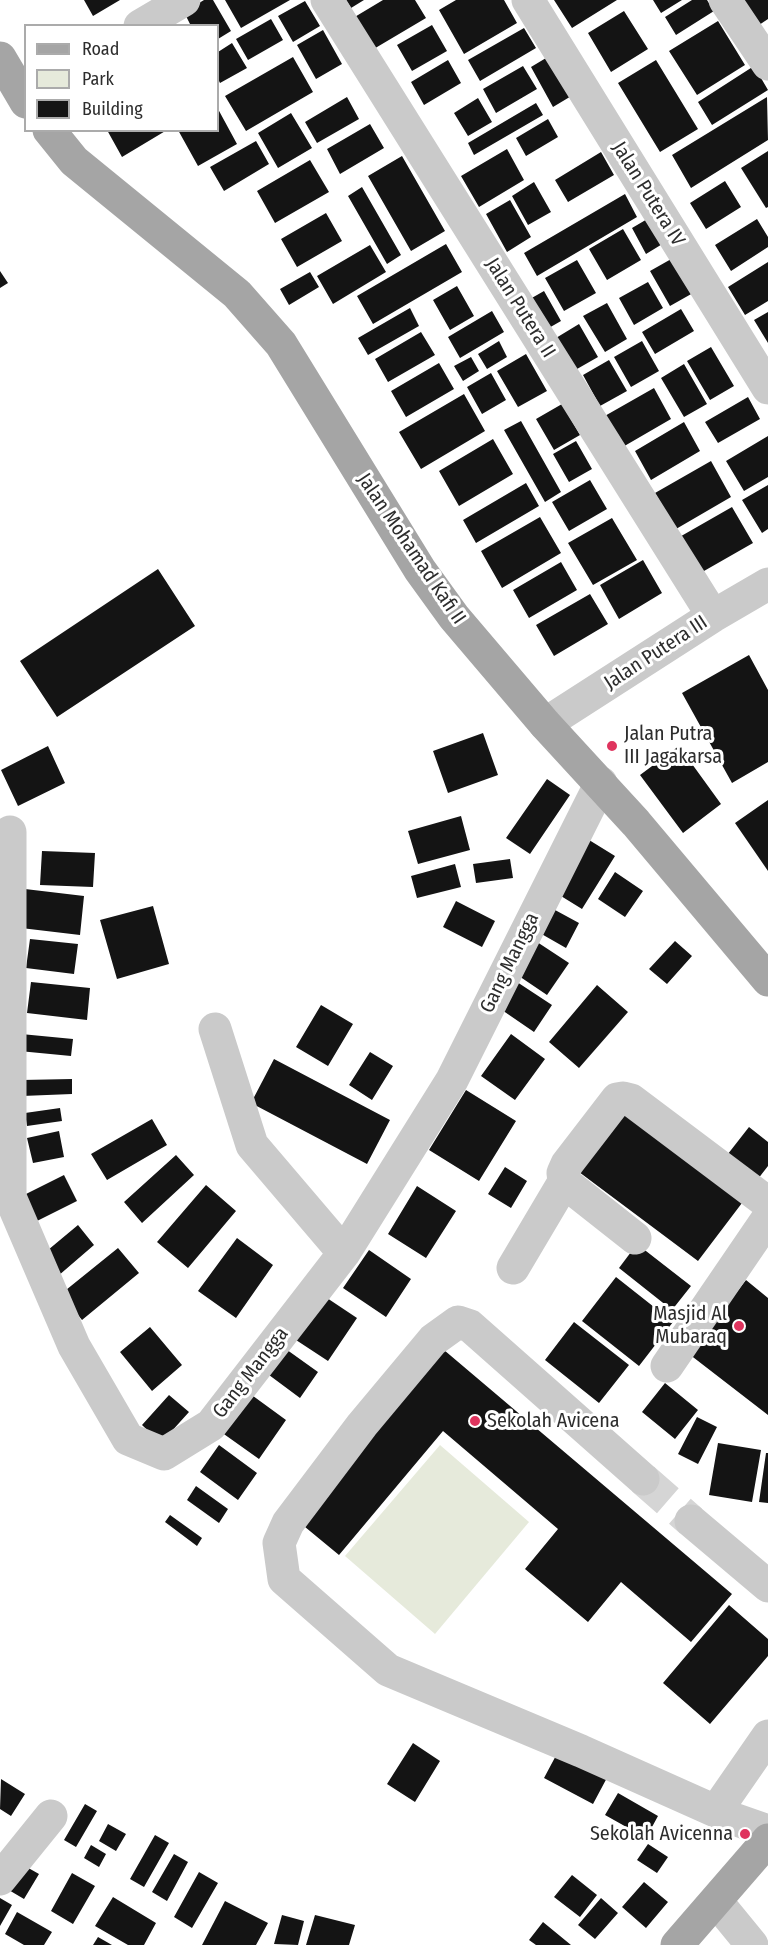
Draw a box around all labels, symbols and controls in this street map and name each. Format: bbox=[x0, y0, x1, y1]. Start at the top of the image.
legend bbox=[24, 24, 219, 132]
text: Road bbox=[82, 38, 119, 60]
text: Park bbox=[82, 68, 114, 90]
text: Building bbox=[82, 98, 143, 120]
street label: Jalan Putera IV bbox=[607, 138, 689, 250]
street label: Jalan Putera II bbox=[480, 254, 560, 362]
street label: Jalan Mohamad Kafi II bbox=[352, 469, 470, 629]
street label: Jalan Putera III bbox=[600, 611, 712, 695]
place label: Jalan Putra III Jagakarsa bbox=[624, 722, 722, 769]
marker: Jalan Putra III Jagakarsa bbox=[605, 739, 619, 753]
street label: Gang Mangga bbox=[475, 909, 545, 1017]
place label: Masjid Al Mubaraq bbox=[653, 1302, 727, 1349]
marker: Masjid Al Mubaraq bbox=[732, 1319, 746, 1333]
street label: Gang Mangga bbox=[208, 1323, 294, 1423]
place label: Sekolah Avicena bbox=[487, 1409, 620, 1433]
marker: Sekolah Avicena bbox=[468, 1414, 482, 1428]
place label: Sekolah Avicenna bbox=[590, 1822, 733, 1846]
marker: Sekolah Avicenna bbox=[738, 1827, 752, 1841]

